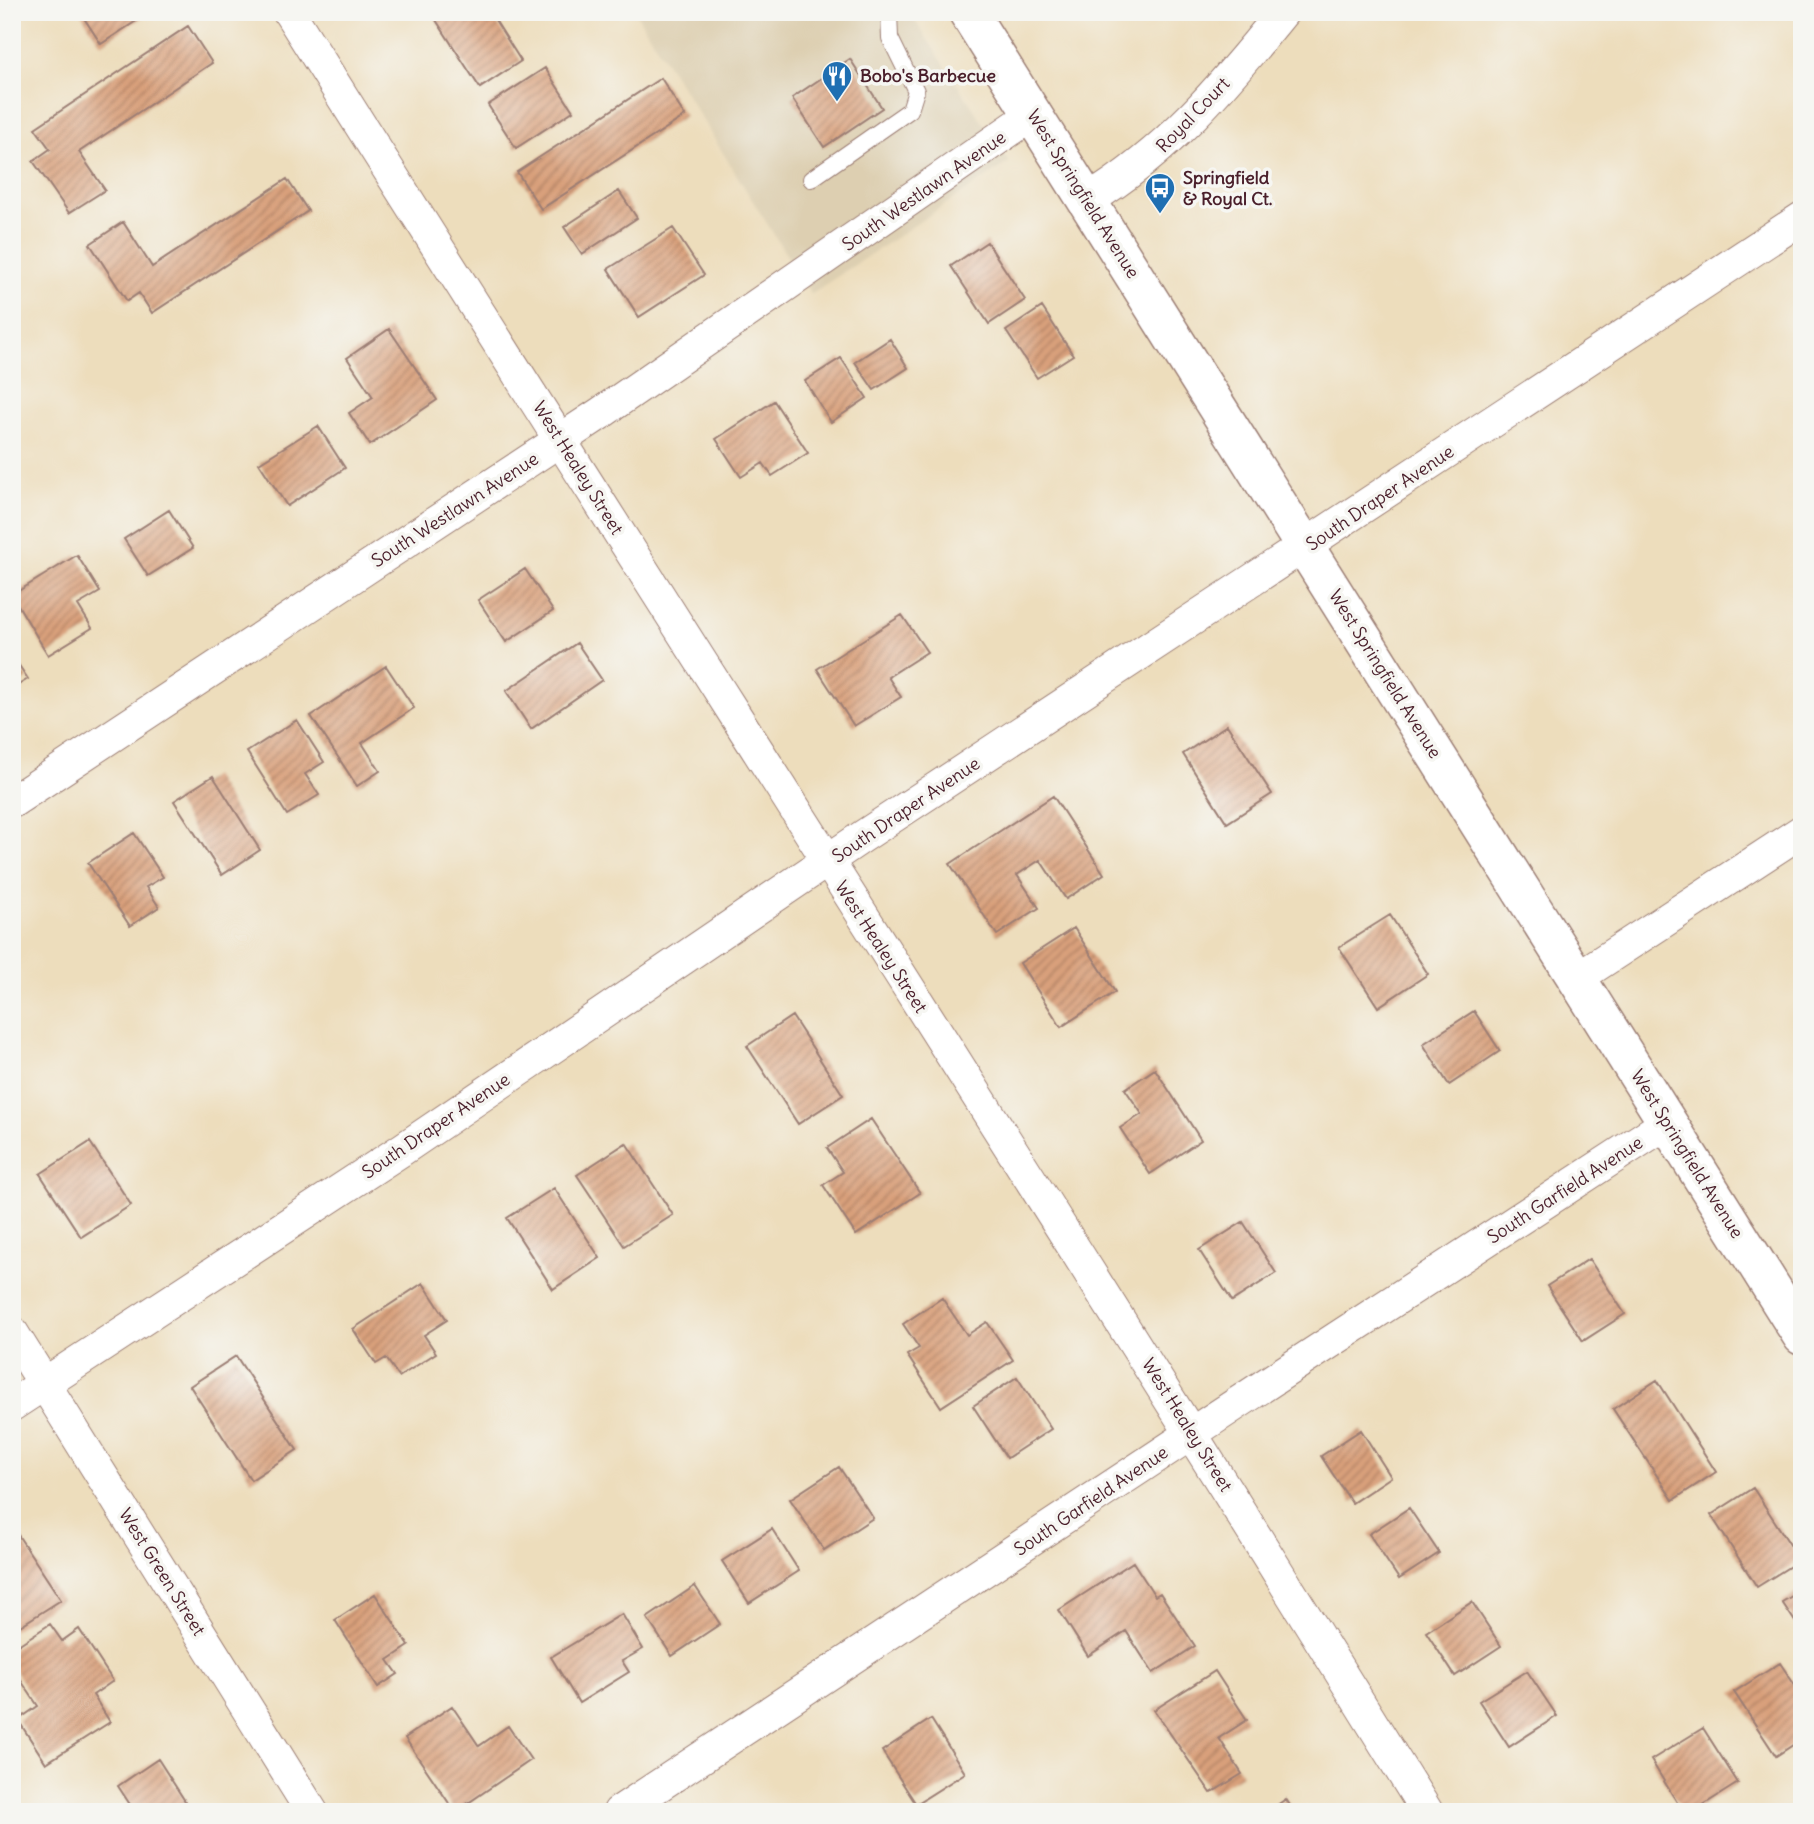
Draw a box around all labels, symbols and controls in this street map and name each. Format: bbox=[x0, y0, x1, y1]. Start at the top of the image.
restaurant icon: Bobo's Barbecue bbox=[820, 59, 854, 103]
place label: Bobo's Barbecue bbox=[860, 64, 996, 87]
street label: Royal Court bbox=[1151, 72, 1234, 157]
street label: West Springfield Avenue bbox=[1022, 105, 1145, 282]
street label: South Westlawn Avenue bbox=[837, 125, 1010, 256]
place label: Springfield & Royal Ct. bbox=[1183, 166, 1273, 210]
bus stop icon: Springfield & Royal Ct. bbox=[1143, 171, 1177, 215]
street label: West Healey Street bbox=[528, 397, 629, 539]
street label: South Draper Avenue bbox=[1301, 440, 1458, 556]
street label: South Westlawn Avenue bbox=[367, 447, 543, 572]
street label: West Springfield Avenue bbox=[1324, 585, 1447, 762]
street label: South Draper Avenue bbox=[827, 752, 984, 868]
street label: West Healey Street bbox=[830, 876, 933, 1017]
street label: West Springfield Avenue bbox=[1626, 1065, 1749, 1242]
street label: South Draper Avenue bbox=[357, 1068, 514, 1184]
street label: South Garfield Avenue bbox=[1483, 1131, 1647, 1248]
street label: West Healey Street bbox=[1137, 1354, 1238, 1496]
street label: South Garfield Avenue bbox=[1009, 1440, 1172, 1561]
street label: West Green Street bbox=[114, 1504, 211, 1640]

